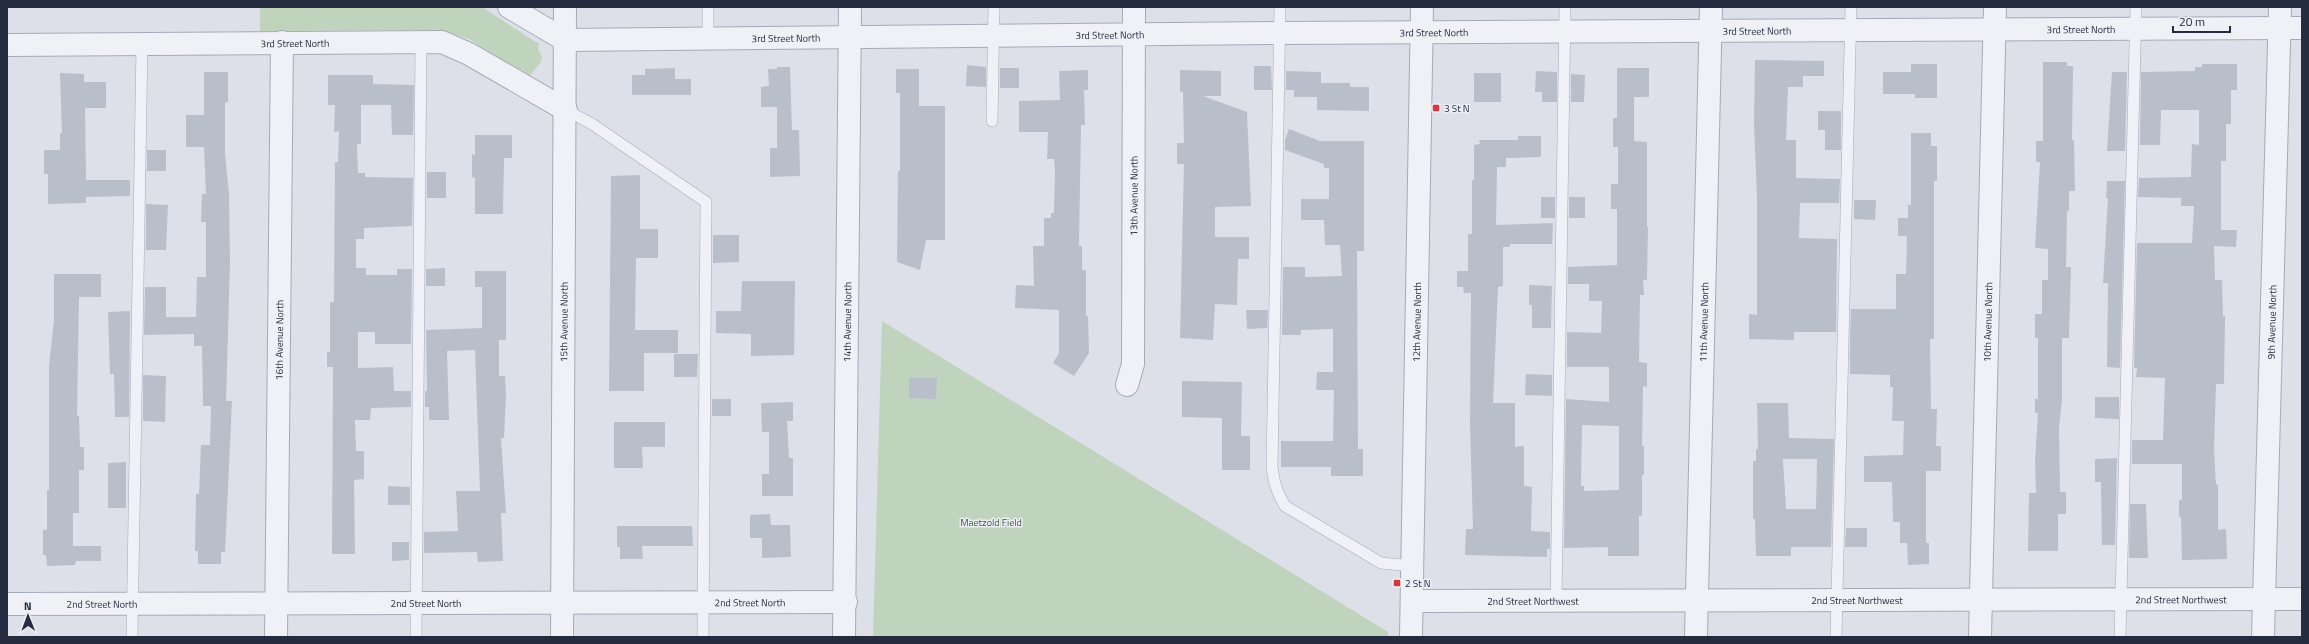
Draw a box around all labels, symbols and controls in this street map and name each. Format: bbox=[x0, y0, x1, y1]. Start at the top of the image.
scale bar bbox=[2173, 8, 2230, 34]
text: 20 m bbox=[2179, 12, 2205, 31]
street label: 3rd Street North bbox=[2046, 21, 2115, 37]
street label: 3rd Street North bbox=[1722, 23, 1791, 38]
street label: 3rd Street North bbox=[1399, 25, 1468, 40]
street label: 3rd Street North bbox=[1075, 27, 1144, 42]
street label: 3rd Street North bbox=[751, 30, 820, 46]
street label: 3rd Street North bbox=[261, 35, 329, 51]
place label: 3 St N bbox=[1444, 101, 1470, 116]
marker: 3 St N bbox=[1431, 103, 1441, 113]
street label: 13th Avenue North bbox=[1126, 156, 1141, 236]
street label: 15th Avenue North bbox=[556, 282, 571, 362]
street label: 14th Avenue North bbox=[839, 282, 855, 362]
street label: 12th Avenue North bbox=[1408, 282, 1425, 362]
street label: 11th Avenue North bbox=[1695, 282, 1712, 362]
street label: 10th Avenue North bbox=[1979, 282, 1996, 362]
street label: 9th Avenue North bbox=[2263, 285, 2280, 360]
street label: 16th Avenue North bbox=[271, 300, 287, 380]
park label: Maetzold Field bbox=[960, 515, 1022, 530]
place label: 2 St N bbox=[1405, 576, 1431, 591]
marker: 2 St N bbox=[1392, 578, 1402, 588]
street label: 2nd Street Northwest bbox=[1811, 592, 1903, 608]
street label: 2nd Street Northwest bbox=[2135, 592, 2227, 607]
street label: 2nd Street Northwest bbox=[1487, 593, 1579, 608]
street label: 2nd Street North bbox=[391, 595, 461, 611]
street label: 2nd Street North bbox=[715, 595, 785, 610]
north arrow bbox=[8, 596, 48, 636]
street label: 2nd Street North bbox=[67, 596, 137, 611]
text: N bbox=[24, 598, 32, 614]

